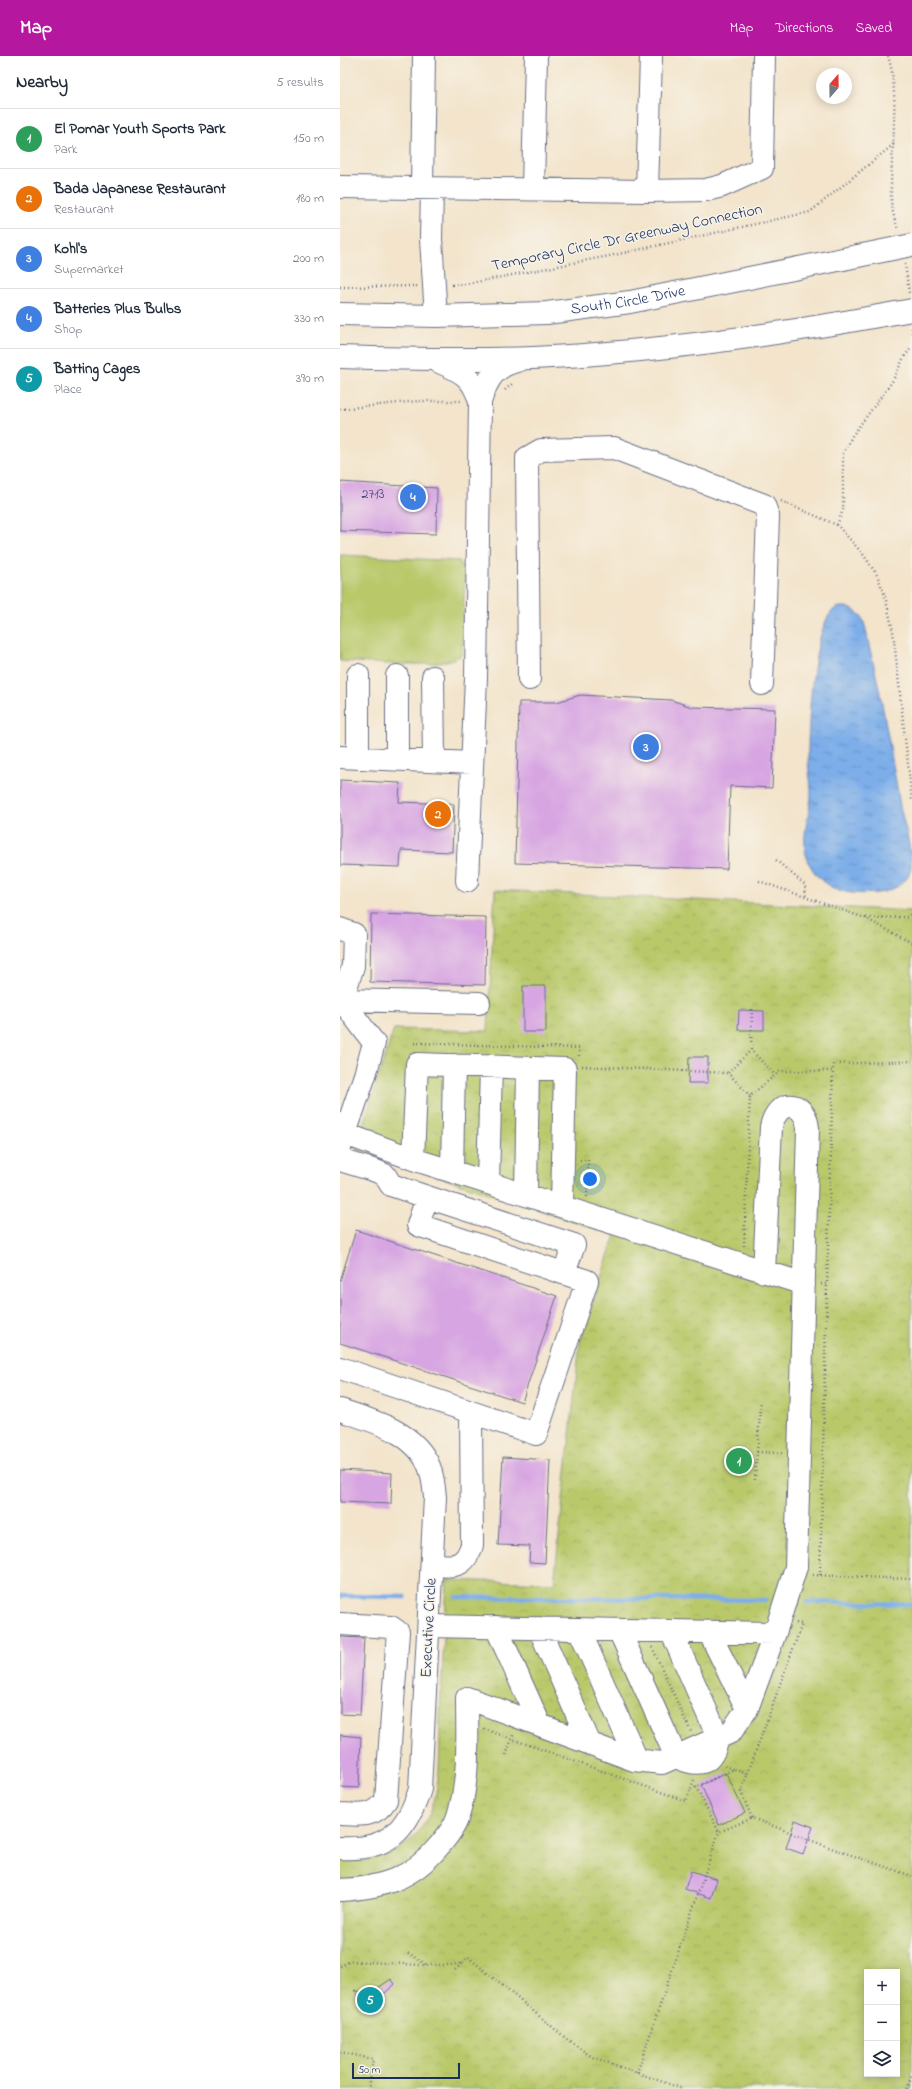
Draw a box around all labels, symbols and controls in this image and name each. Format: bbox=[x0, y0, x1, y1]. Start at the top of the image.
text: Map bbox=[20, 15, 52, 42]
text: Map bbox=[730, 18, 753, 39]
text: Directions bbox=[775, 18, 833, 39]
text: Saved bbox=[855, 18, 892, 39]
north arrow bbox=[816, 68, 852, 104]
text: Nearby bbox=[16, 70, 68, 95]
text: 5 results bbox=[276, 73, 324, 92]
text: El Pomar Youth Sports Park bbox=[54, 118, 226, 140]
text: 1 bbox=[27, 129, 31, 148]
text: 150 m bbox=[293, 129, 324, 148]
text: Park bbox=[54, 140, 78, 159]
text: Bada Japanese Restaurant bbox=[54, 178, 226, 200]
text: 2 bbox=[26, 189, 32, 208]
text: 180 m bbox=[296, 189, 324, 208]
street label: Temporary Circle Dr Greenway Connection bbox=[489, 198, 765, 278]
text: Restaurant bbox=[54, 200, 114, 219]
text: Kohl's bbox=[54, 238, 87, 260]
text: 3 bbox=[26, 249, 32, 268]
text: 200 m bbox=[293, 249, 324, 268]
text: Supermarket bbox=[54, 260, 124, 279]
street label: South Circle Drive bbox=[569, 279, 688, 322]
text: Batteries Plus Bulbs bbox=[54, 298, 181, 320]
text: 4 bbox=[26, 309, 32, 328]
text: 330 m bbox=[294, 309, 324, 328]
text: Shop bbox=[54, 320, 82, 339]
text: Batting Cages bbox=[54, 358, 140, 380]
text: 5 bbox=[25, 369, 33, 388]
text: 390 m bbox=[296, 369, 324, 388]
text: Place bbox=[54, 380, 82, 399]
pin: 4 bbox=[400, 482, 426, 512]
house number: 2713 bbox=[362, 484, 385, 505]
pin: 3 bbox=[633, 732, 659, 762]
pin: 2 bbox=[425, 799, 451, 829]
your location bbox=[580, 1169, 600, 1189]
pin: 1 bbox=[726, 1446, 752, 1476]
street label: Executive Circle bbox=[414, 1577, 444, 1679]
map controls bbox=[864, 1969, 900, 2077]
button: + bbox=[864, 1969, 900, 2005]
pin: 5 bbox=[357, 1985, 383, 2015]
button: − bbox=[864, 2005, 900, 2041]
button: layers bbox=[864, 2041, 900, 2077]
scale bar bbox=[352, 2061, 460, 2080]
text: 50 m bbox=[358, 2062, 380, 2078]

